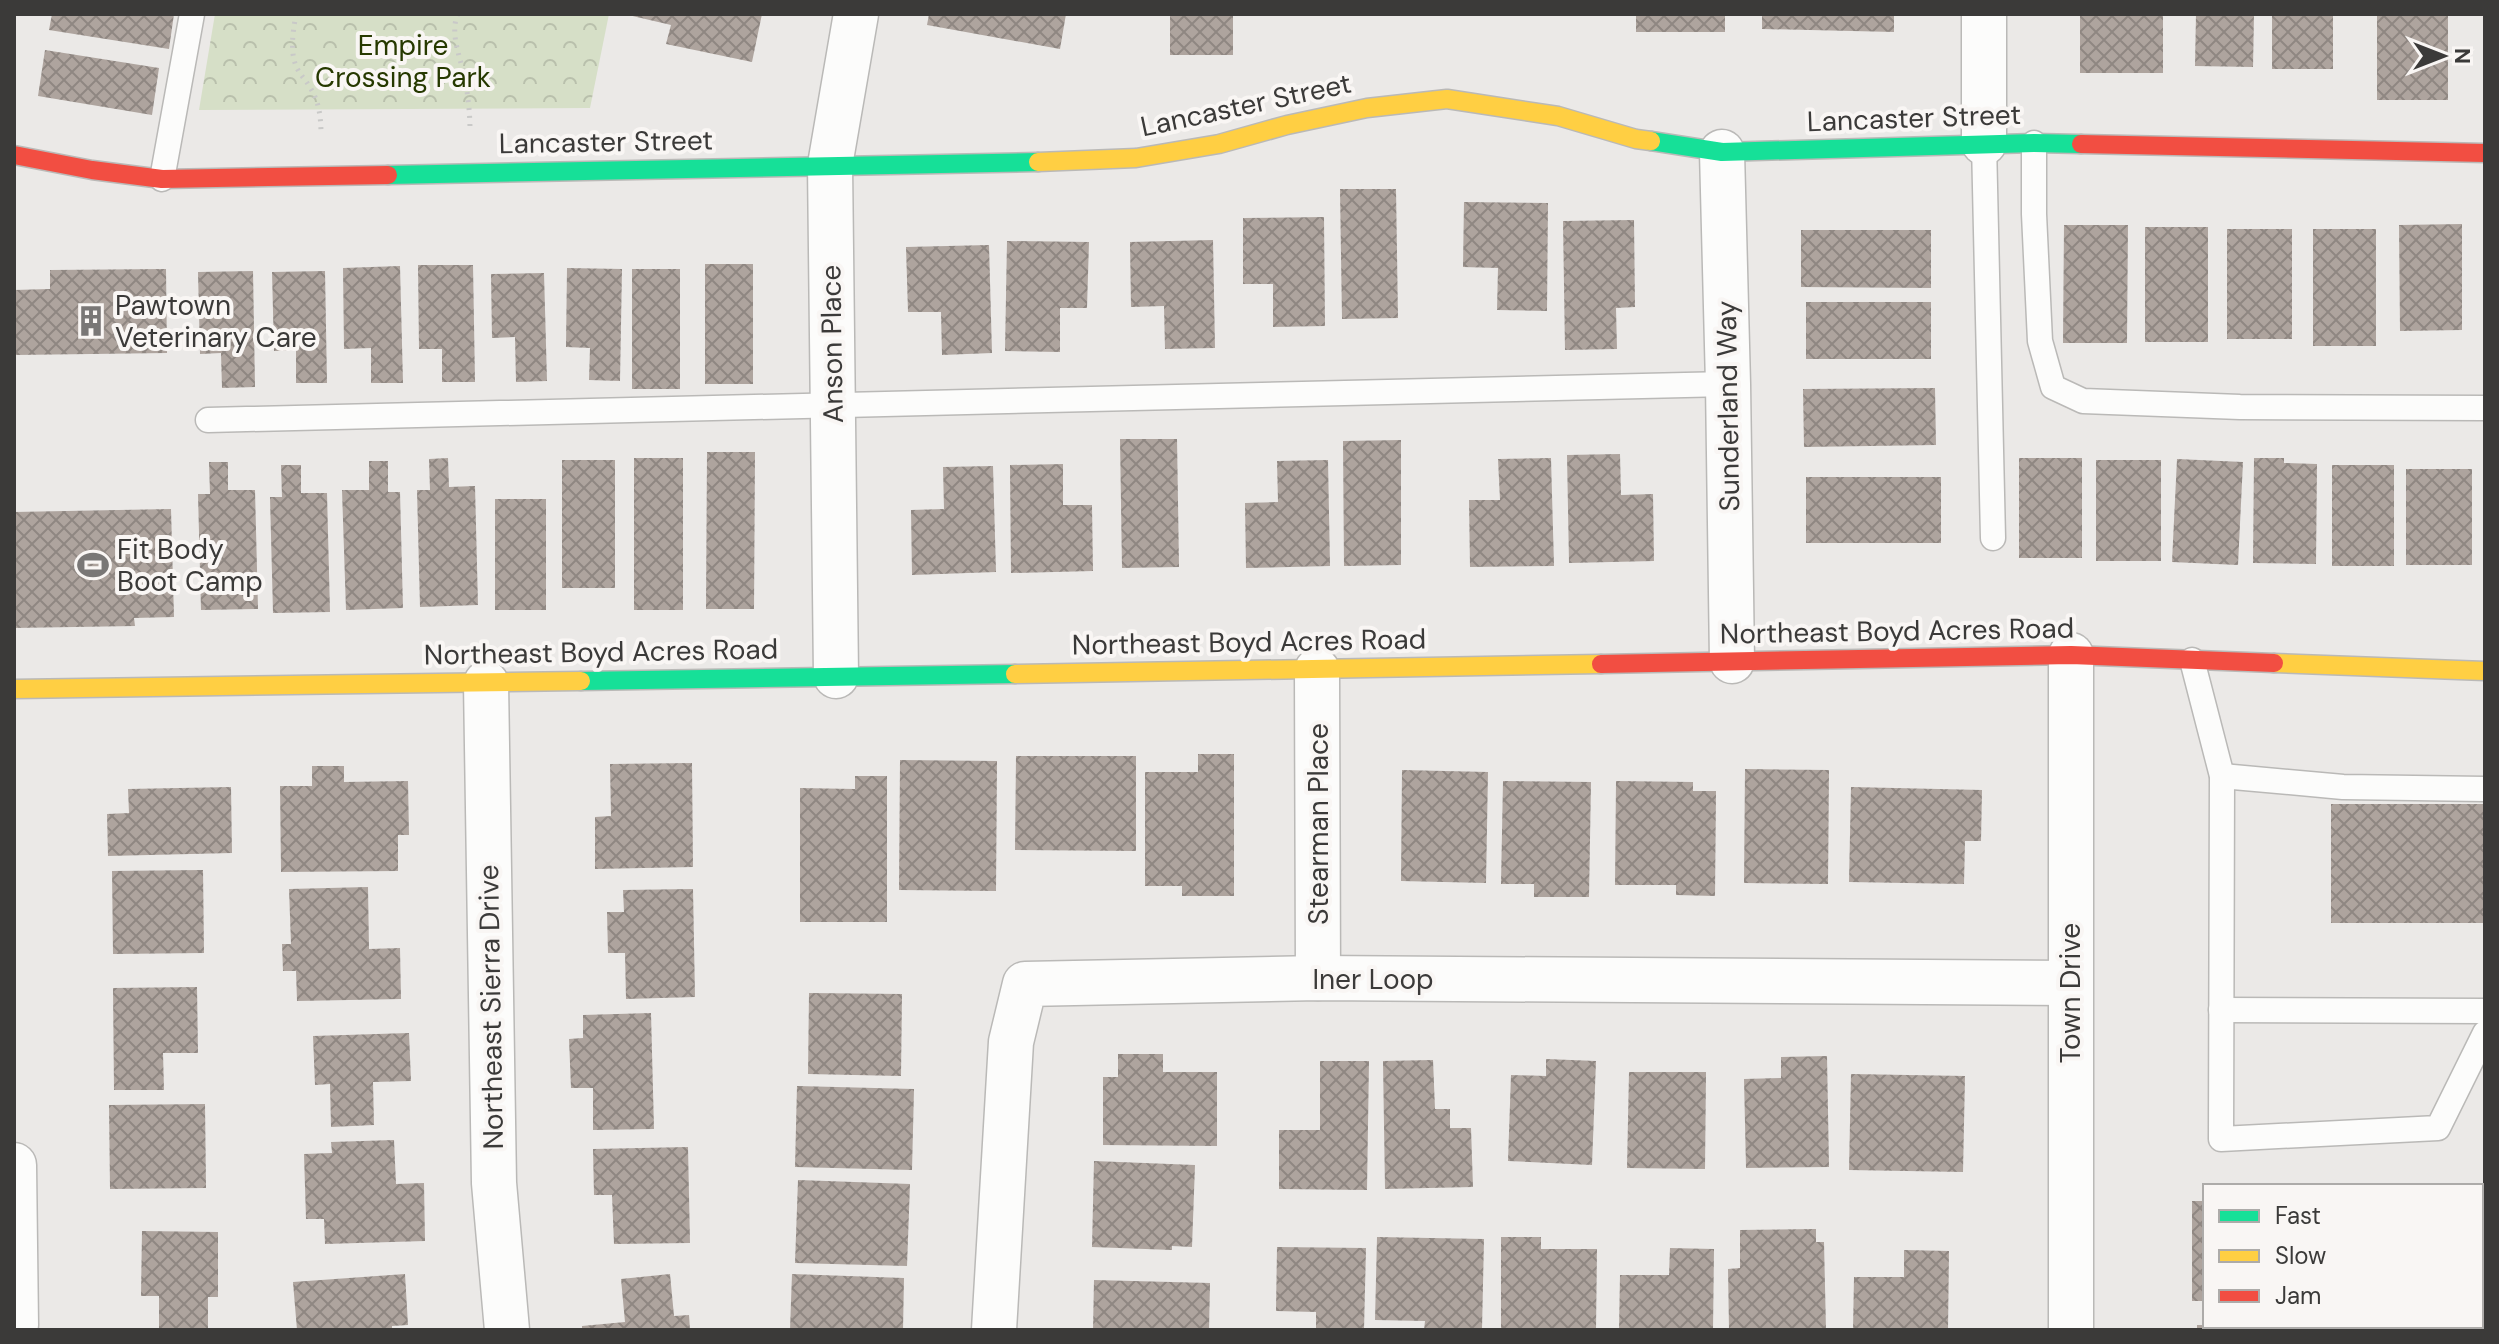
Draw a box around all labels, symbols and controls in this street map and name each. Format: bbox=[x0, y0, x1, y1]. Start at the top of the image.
north arrow bbox=[2403, 16, 2483, 96]
park label: Empire Crossing Park bbox=[315, 27, 491, 96]
text: N bbox=[2448, 48, 2477, 64]
street label: Lancaster Street bbox=[1137, 65, 1355, 145]
street label: Lancaster Street bbox=[1806, 96, 2022, 140]
street label: Lancaster Street bbox=[498, 122, 714, 162]
street label: Anson Place bbox=[812, 264, 852, 424]
place label: Pawtown Veterinary Care bbox=[115, 287, 317, 356]
street label: Sunderland Way bbox=[1708, 300, 1748, 512]
building icon: Pawtown Veterinary Care bbox=[74, 304, 108, 338]
place label: Fit Body Boot Camp bbox=[117, 531, 263, 600]
sports icon: Fit Body Boot Camp bbox=[76, 548, 110, 582]
street label: Northeast Boyd Acres Road bbox=[1720, 609, 2074, 653]
street label: Northeast Boyd Acres Road bbox=[1072, 620, 1426, 664]
street label: Northeast Boyd Acres Road bbox=[424, 630, 778, 674]
street label: Stearman Place bbox=[1300, 723, 1337, 925]
street label: Northeast Sierra Drive bbox=[470, 864, 512, 1150]
street label: Town Drive bbox=[2052, 923, 2089, 1063]
street label: Iner Loop bbox=[1312, 961, 1434, 998]
legend bbox=[2203, 1184, 2483, 1328]
text: Fast bbox=[2275, 1200, 2321, 1231]
text: Slow bbox=[2275, 1240, 2326, 1271]
text: Jam bbox=[2275, 1280, 2321, 1311]

